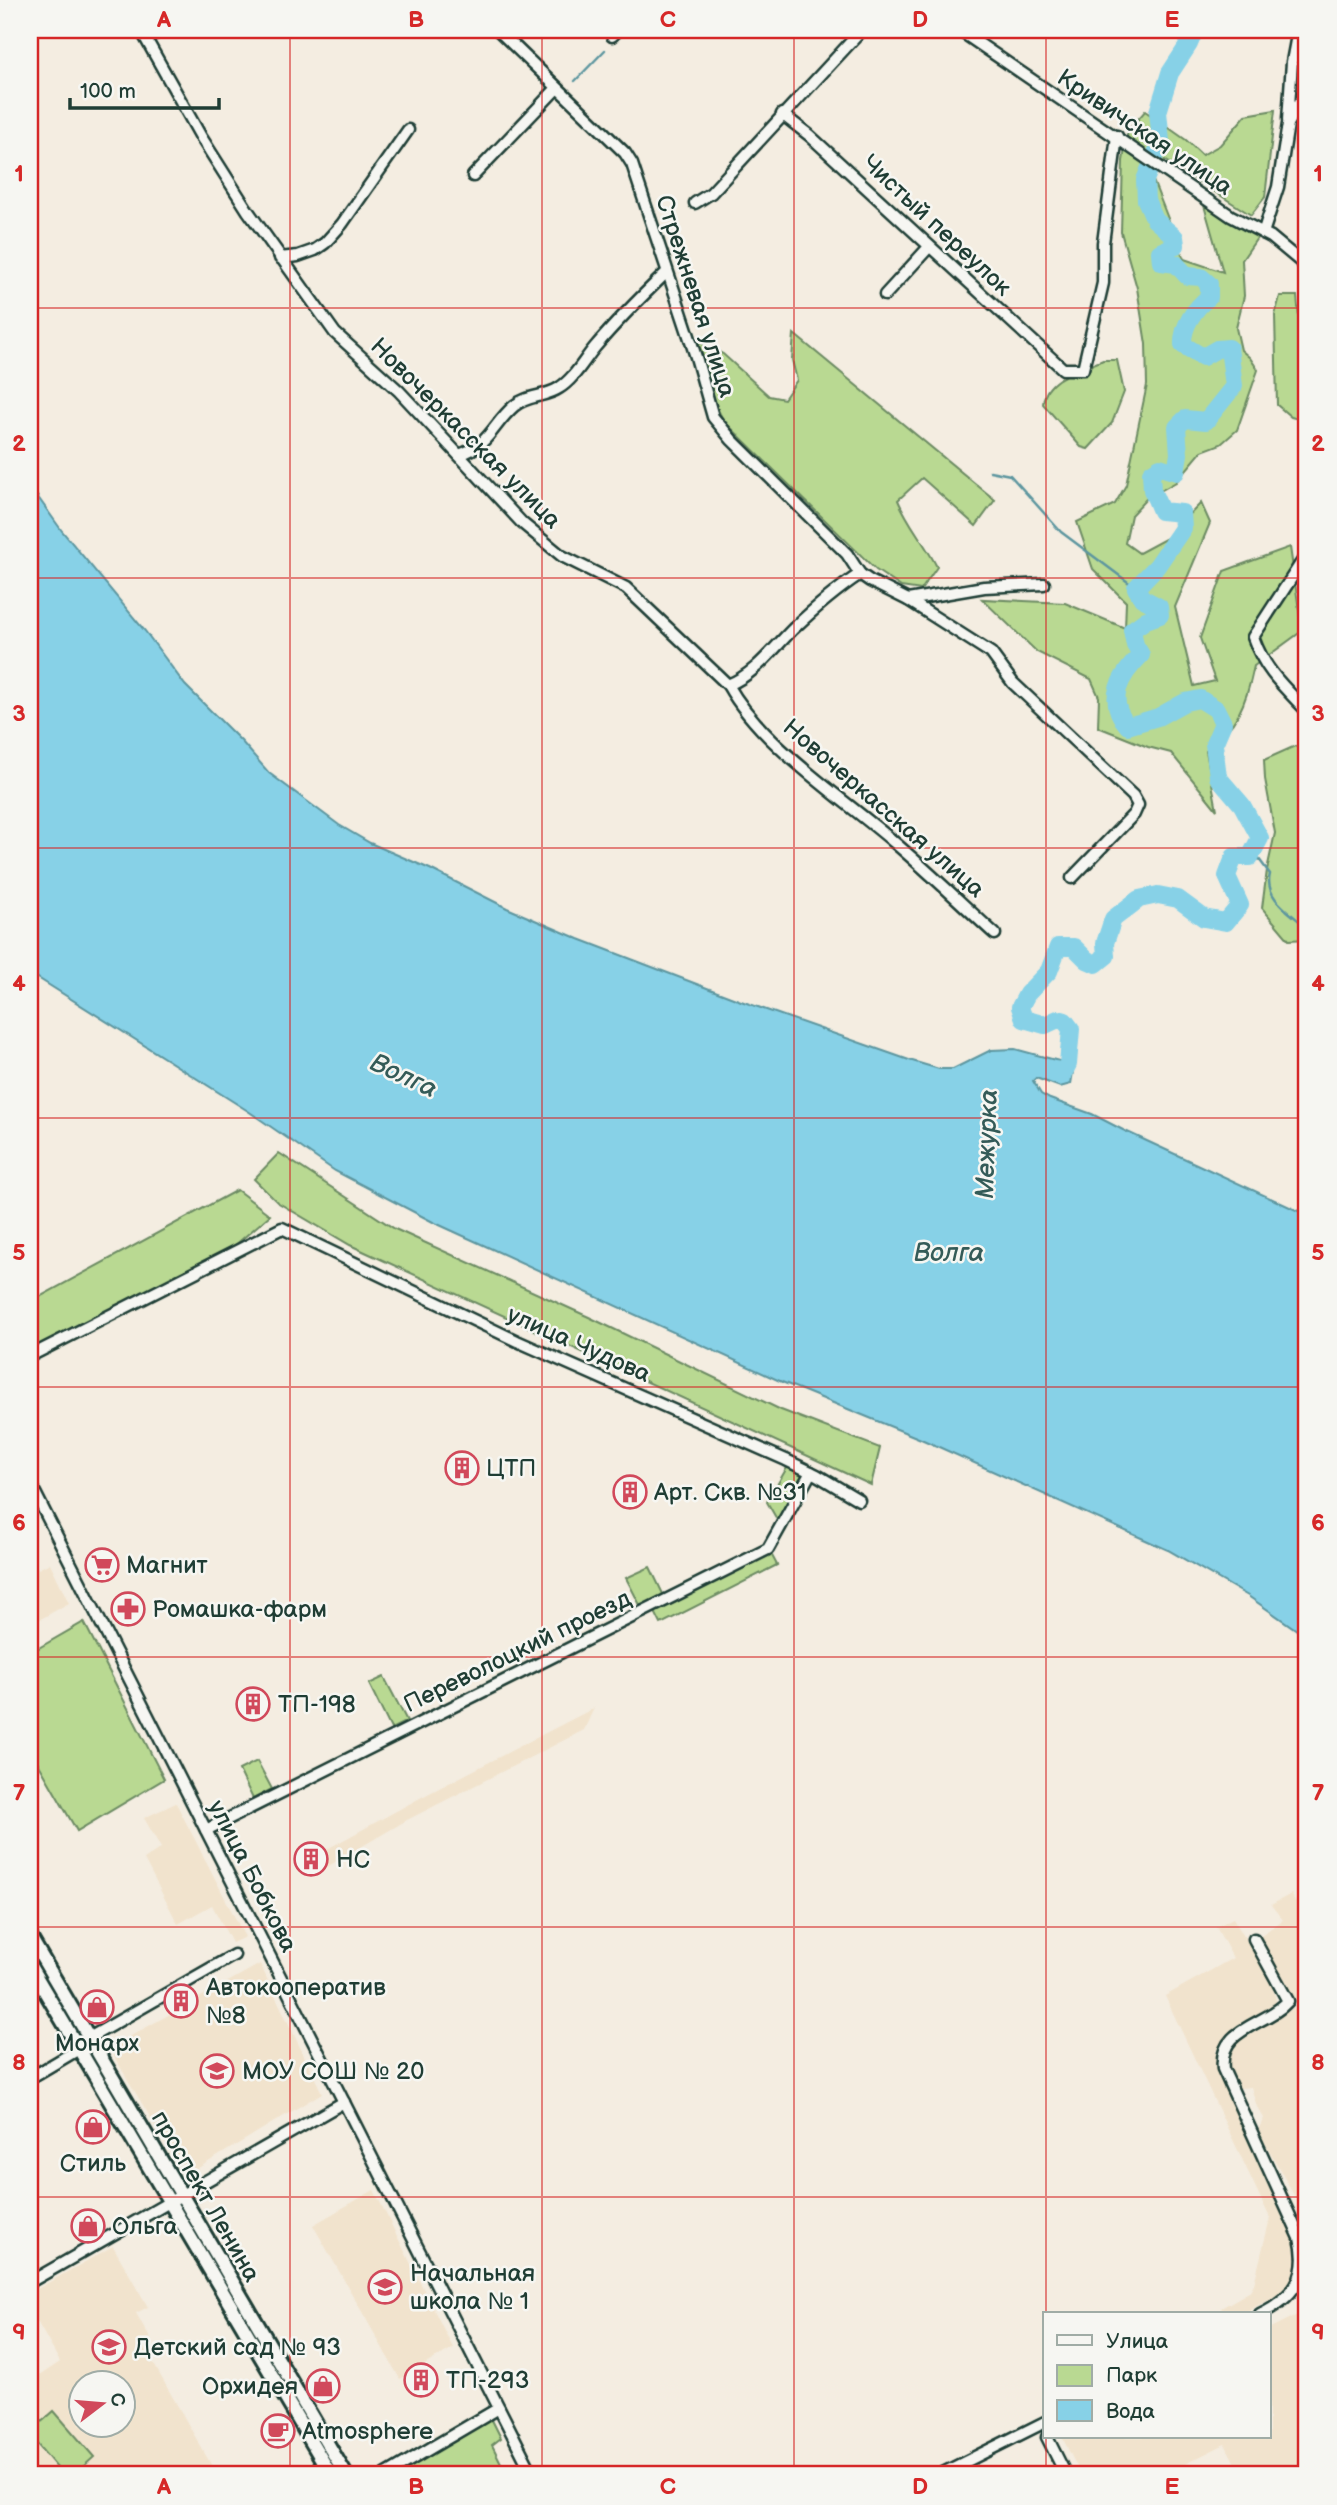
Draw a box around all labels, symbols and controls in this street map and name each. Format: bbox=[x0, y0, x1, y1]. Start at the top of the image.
text: A bbox=[156, 6, 172, 34]
text: B bbox=[408, 6, 424, 34]
text: C bbox=[660, 6, 676, 34]
text: D bbox=[912, 6, 928, 34]
text: E bbox=[1165, 6, 1180, 34]
street label: Кривичская улица bbox=[1052, 63, 1238, 202]
scale bar bbox=[70, 66, 219, 110]
text: 100 m bbox=[80, 79, 136, 104]
street label: Чистый переулок bbox=[856, 149, 1018, 302]
text: 1 bbox=[14, 160, 24, 188]
text: 1 bbox=[1313, 160, 1323, 188]
street label: Стрежневая улица bbox=[649, 191, 742, 401]
street label: Новочеркасская улица bbox=[364, 332, 567, 535]
text: 2 bbox=[12, 430, 26, 458]
text: 2 bbox=[1311, 430, 1325, 458]
text: 3 bbox=[12, 700, 26, 728]
text: 3 bbox=[1311, 700, 1325, 728]
street label: Новочеркасская улица bbox=[777, 713, 990, 904]
text: 4 bbox=[12, 970, 26, 998]
text: 4 bbox=[1311, 970, 1325, 998]
water label: Волга bbox=[365, 1047, 442, 1105]
water label: Межурка bbox=[970, 1088, 1005, 1200]
water label: Волга bbox=[914, 1238, 984, 1269]
text: 5 bbox=[12, 1239, 26, 1267]
text: 5 bbox=[1311, 1239, 1325, 1267]
street label: улица Чудова bbox=[503, 1300, 655, 1389]
building icon: ЦТП bbox=[443, 1449, 481, 1487]
place label: ЦТП bbox=[486, 1454, 536, 1483]
building icon: Арт. Скв. №31 bbox=[611, 1473, 649, 1511]
place label: Арт. Скв. №31 bbox=[653, 1478, 806, 1507]
text: 6 bbox=[12, 1509, 26, 1537]
text: 6 bbox=[1311, 1509, 1325, 1537]
supermarket icon: Магнит bbox=[83, 1546, 121, 1584]
place label: Магнит bbox=[126, 1551, 208, 1580]
street label: Переволоцкий проезд bbox=[399, 1584, 636, 1719]
pharmacy icon: Ромашка-фарм bbox=[109, 1590, 147, 1628]
place label: Ромашка-фарм bbox=[152, 1595, 327, 1624]
building icon: ТП-198 bbox=[234, 1685, 272, 1723]
place label: ТП-198 bbox=[278, 1690, 356, 1719]
text: 7 bbox=[13, 1779, 26, 1807]
text: 7 bbox=[1312, 1779, 1325, 1807]
street label: улица Бобкова bbox=[202, 1795, 303, 1957]
building icon: НС bbox=[292, 1840, 330, 1878]
place label: НС bbox=[336, 1845, 370, 1874]
place label: Автокооператив №8 bbox=[205, 1973, 386, 2030]
building icon: Автокооператив №8 bbox=[162, 1982, 200, 2020]
shop icon: Монарх bbox=[78, 1988, 116, 2026]
place label: Монарх bbox=[55, 2029, 139, 2058]
text: 8 bbox=[12, 2049, 26, 2077]
text: 8 bbox=[1311, 2049, 1325, 2077]
school or university icon: МОУ СОШ № 20 bbox=[198, 2052, 236, 2090]
place label: МОУ СОШ № 20 bbox=[242, 2057, 424, 2086]
street label: проспект Ленина bbox=[145, 2106, 266, 2287]
shop icon: Стиль bbox=[74, 2108, 112, 2146]
place label: Стиль bbox=[60, 2149, 126, 2178]
shop icon: Ольга bbox=[69, 2207, 107, 2245]
place label: Ольга bbox=[112, 2212, 178, 2241]
place label: Начальная школа № 1 bbox=[410, 2259, 535, 2316]
school or university icon: Начальная школа № 1 bbox=[366, 2268, 404, 2306]
legend bbox=[1043, 2312, 1270, 2438]
text: 9 bbox=[12, 2319, 26, 2347]
text: 9 bbox=[1311, 2319, 1325, 2347]
school or university icon: Детский сад № 93 bbox=[90, 2328, 128, 2366]
text: Улица bbox=[1106, 2329, 1169, 2354]
place label: Детский сад № 93 bbox=[134, 2333, 341, 2362]
building icon: ТП-293 bbox=[402, 2361, 440, 2399]
text: Парк bbox=[1106, 2363, 1157, 2388]
place label: ТП-293 bbox=[446, 2366, 530, 2395]
shop icon: Орхидея bbox=[304, 2367, 342, 2405]
north arrow bbox=[66, 2368, 136, 2438]
place label: Орхидея bbox=[202, 2372, 298, 2401]
text: С bbox=[104, 2390, 130, 2409]
text: Вода bbox=[1106, 2399, 1155, 2424]
cafe icon: Atmosphere bbox=[259, 2412, 297, 2450]
place label: Atmosphere bbox=[302, 2417, 433, 2446]
text: A bbox=[156, 2473, 172, 2501]
text: B bbox=[408, 2473, 424, 2501]
text: C bbox=[660, 2473, 676, 2501]
text: D bbox=[912, 2473, 928, 2501]
text: E bbox=[1165, 2473, 1180, 2501]

